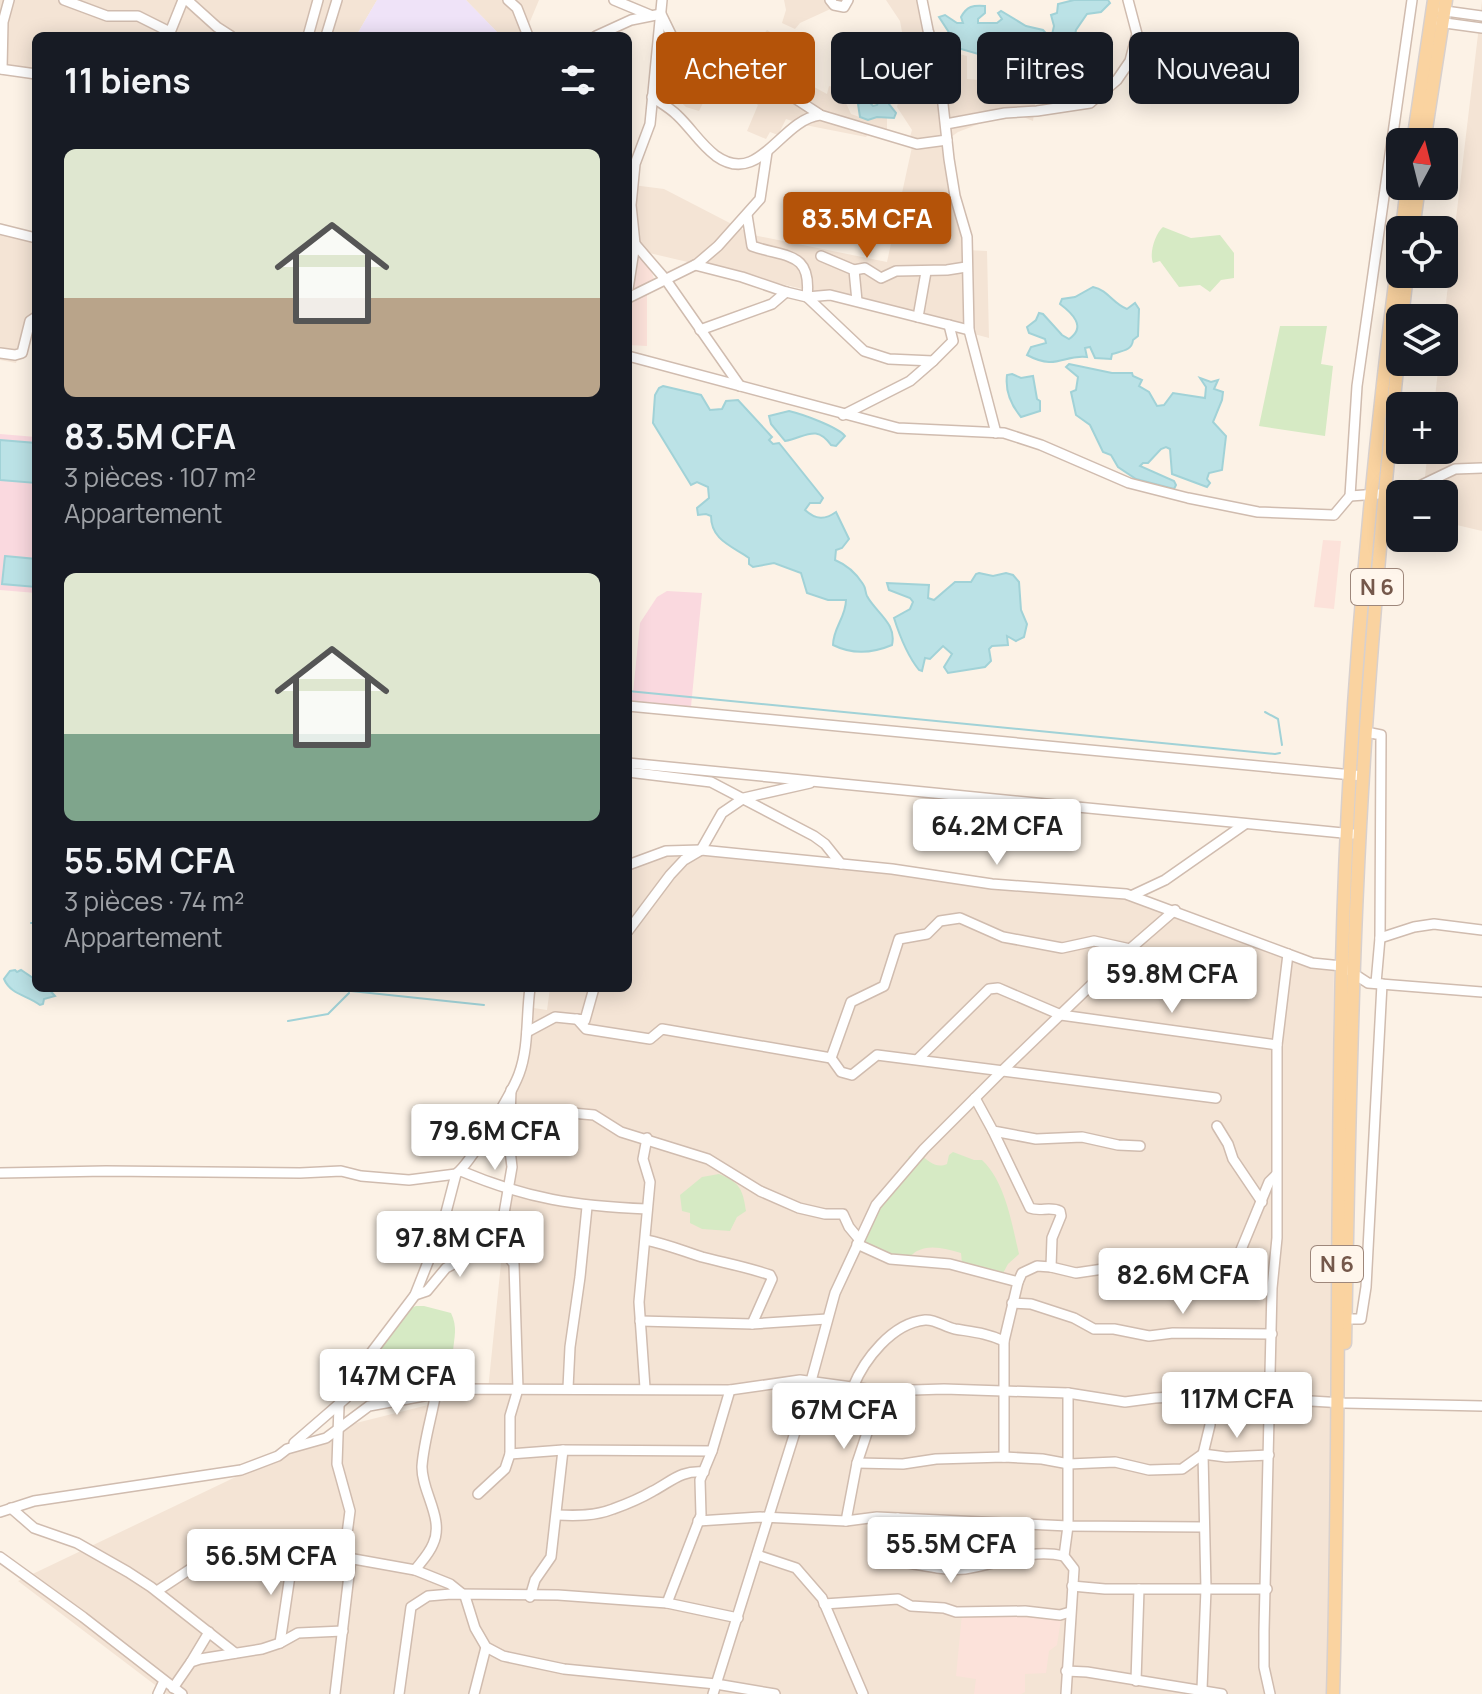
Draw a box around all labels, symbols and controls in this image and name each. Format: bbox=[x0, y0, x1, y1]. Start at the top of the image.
chip: Acheter bbox=[656, 32, 815, 104]
chip: Louer bbox=[831, 32, 961, 104]
chip: Filtres bbox=[977, 32, 1113, 104]
chip: Nouveau bbox=[1129, 32, 1299, 104]
text: 11 biens bbox=[64, 57, 191, 103]
icon: filters bbox=[556, 58, 600, 102]
north arrow bbox=[1386, 128, 1458, 200]
map controls bbox=[1386, 128, 1458, 552]
pin: 83.5M CFA bbox=[775, 192, 959, 260]
text: 83.5M CFA bbox=[801, 200, 933, 236]
icon: home bbox=[260, 201, 404, 345]
button: locate bbox=[1386, 216, 1458, 288]
button: layers bbox=[1386, 304, 1458, 376]
button: + bbox=[1386, 392, 1458, 464]
text: 83.5M CFA bbox=[64, 413, 236, 459]
text: 3 pièces · 107 m² bbox=[64, 459, 256, 495]
button: − bbox=[1386, 480, 1458, 552]
text: Appartement bbox=[64, 495, 222, 531]
road number: N 6 bbox=[1351, 569, 1403, 605]
icon: home bbox=[260, 625, 404, 769]
pin: 64.2M CFA bbox=[905, 799, 1089, 867]
text: 64.2M CFA bbox=[931, 807, 1063, 843]
text: 55.5M CFA bbox=[64, 837, 235, 883]
text: 3 pièces · 74 m² bbox=[64, 883, 244, 919]
text: Appartement bbox=[64, 919, 222, 955]
pin: 59.8M CFA bbox=[1080, 947, 1264, 1015]
text: 59.8M CFA bbox=[1106, 955, 1238, 991]
pin: 79.6M CFA bbox=[403, 1104, 587, 1172]
text: 79.6M CFA bbox=[429, 1112, 561, 1148]
pin: 97.8M CFA bbox=[368, 1211, 552, 1279]
text: 97.8M CFA bbox=[395, 1219, 525, 1255]
road number: N 6 bbox=[1311, 1246, 1363, 1282]
pin: 82.6M CFA bbox=[1091, 1248, 1275, 1316]
text: 82.6M CFA bbox=[1117, 1256, 1249, 1292]
pin: 147M CFA bbox=[314, 1349, 480, 1417]
text: 147M CFA bbox=[338, 1357, 456, 1393]
pin: 117M CFA bbox=[1154, 1372, 1320, 1440]
text: 117M CFA bbox=[1180, 1380, 1294, 1416]
pin: 67M CFA bbox=[770, 1383, 918, 1451]
text: 67M CFA bbox=[790, 1391, 898, 1427]
pin: 55.5M CFA bbox=[859, 1517, 1043, 1585]
text: 55.5M CFA bbox=[885, 1525, 1017, 1561]
pin: 56.5M CFA bbox=[179, 1529, 363, 1597]
text: 56.5M CFA bbox=[205, 1537, 337, 1573]

